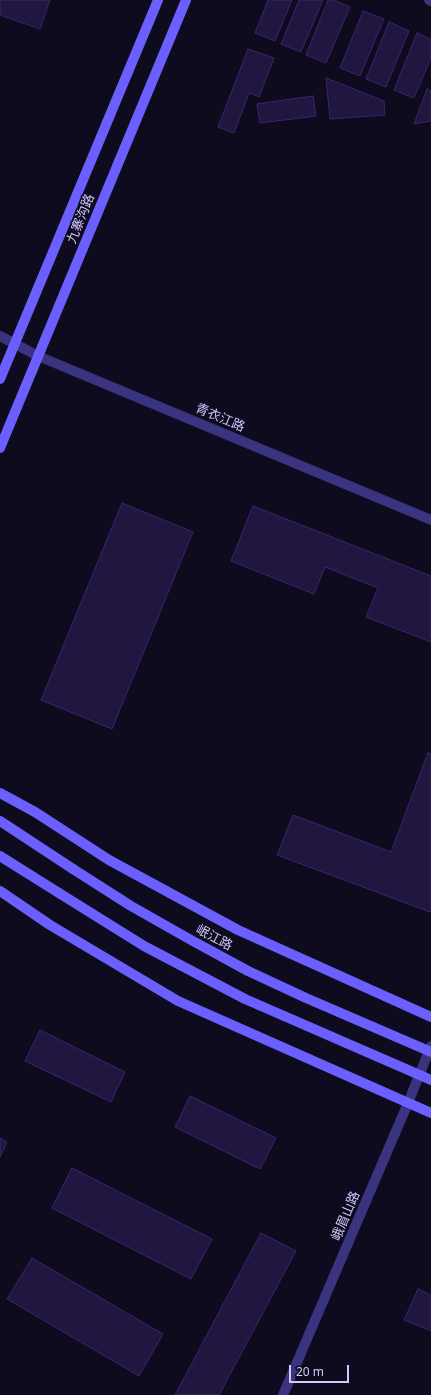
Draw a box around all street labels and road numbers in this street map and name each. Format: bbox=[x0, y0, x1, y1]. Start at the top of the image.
street label: 九寨沟路 bbox=[64, 192, 98, 246]
street label: 青衣江路 bbox=[193, 401, 247, 435]
street label: 岷江路 bbox=[193, 922, 235, 954]
street label: 峨眉山路 bbox=[329, 1189, 363, 1243]

